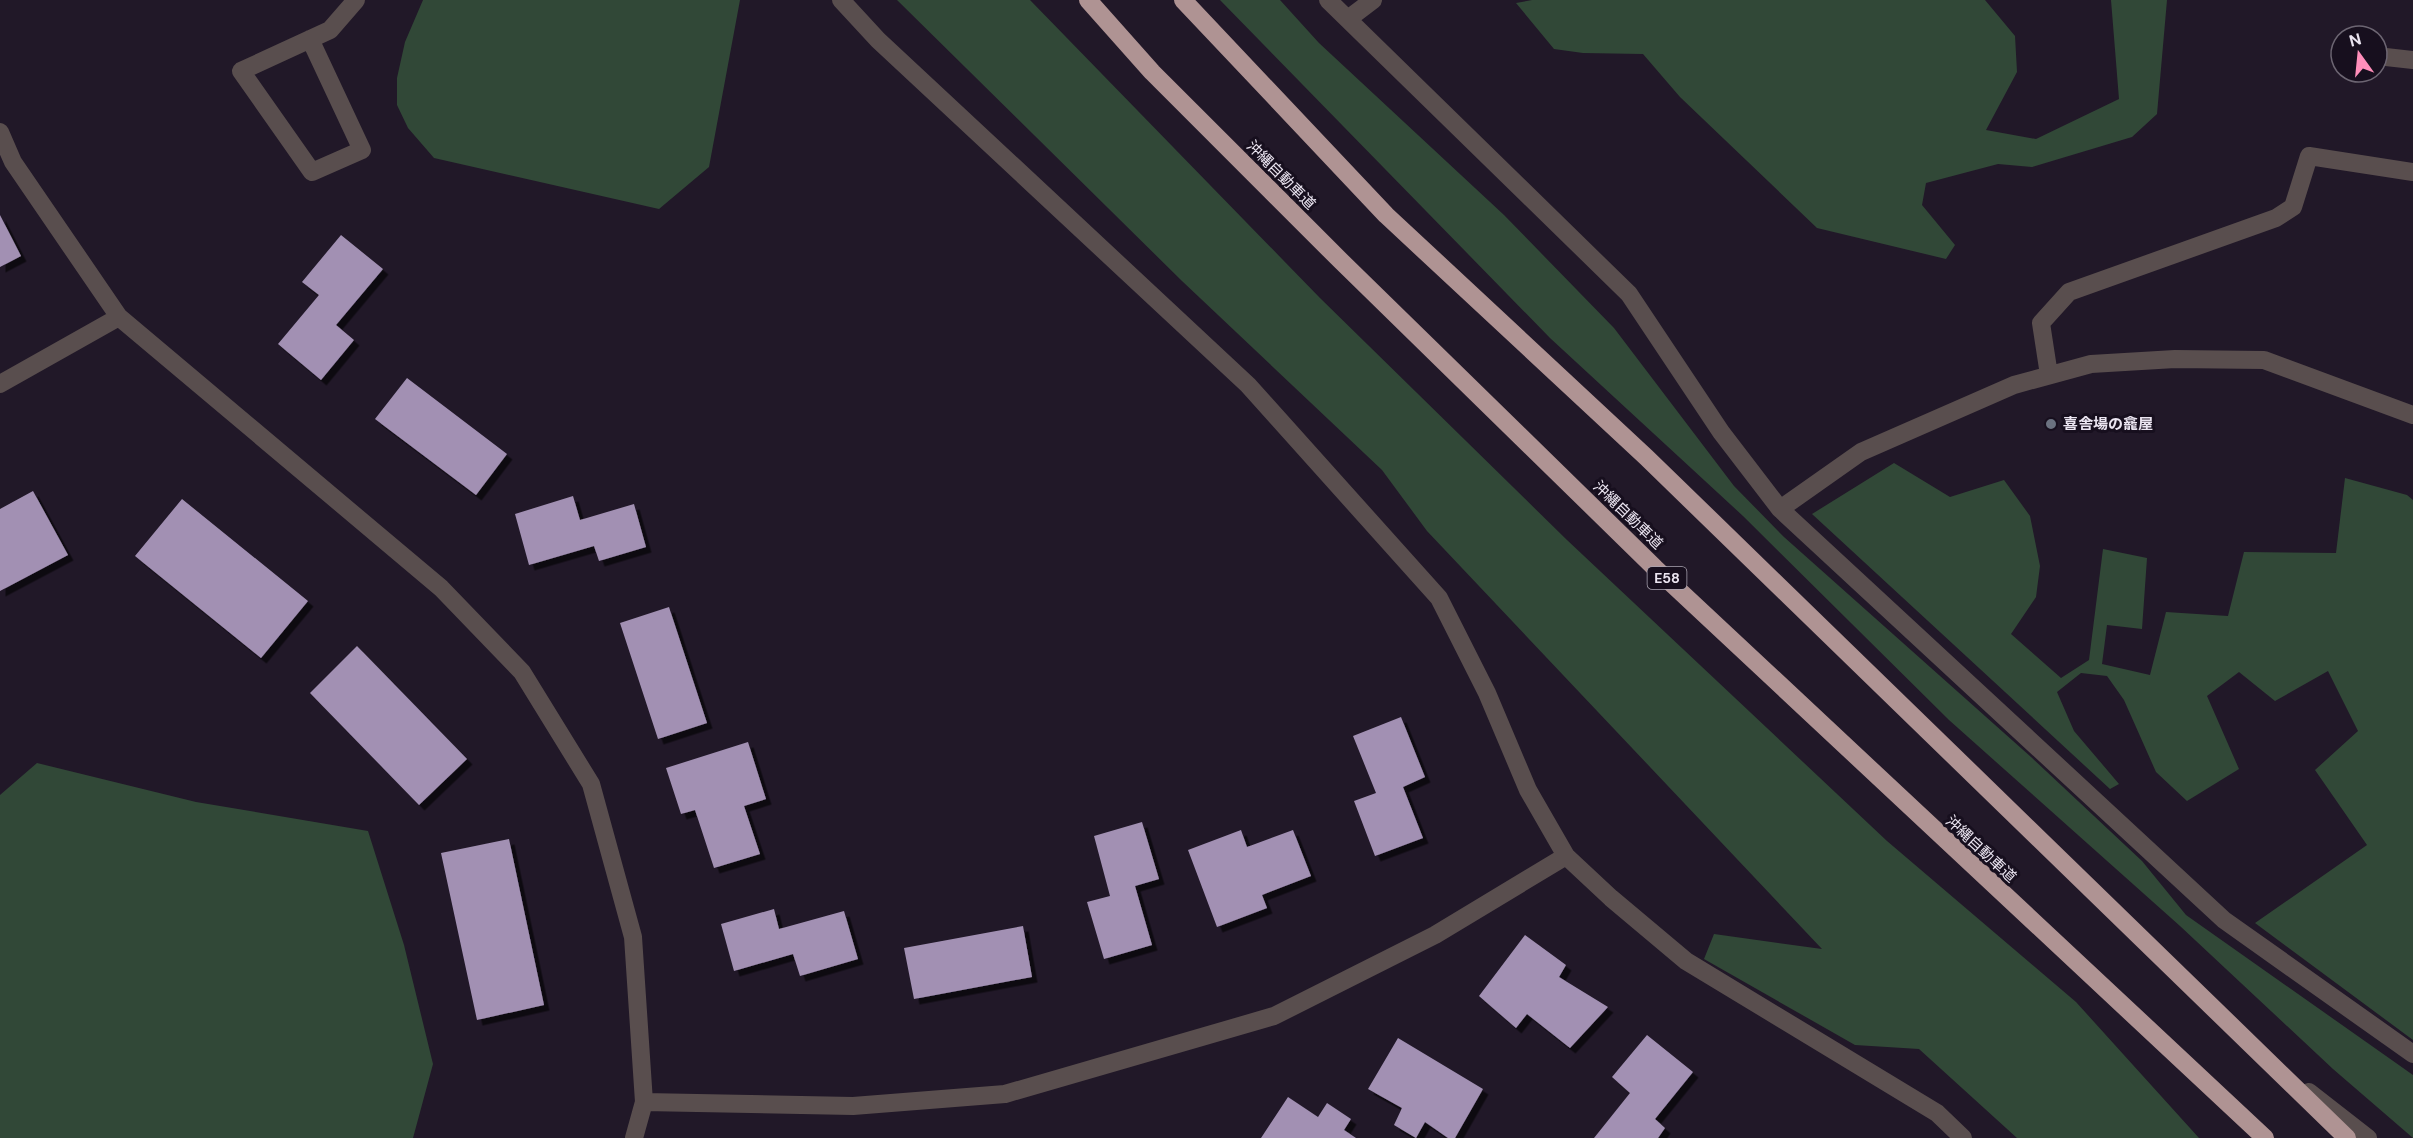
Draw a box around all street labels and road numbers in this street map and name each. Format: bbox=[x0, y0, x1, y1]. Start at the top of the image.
street label: 沖縄自動車道 bbox=[1242, 136, 1320, 214]
street label: 沖縄自動車道 bbox=[1589, 477, 1667, 553]
road number: E58 bbox=[1648, 567, 1686, 589]
street label: 沖縄自動車道 bbox=[1941, 811, 2021, 887]

